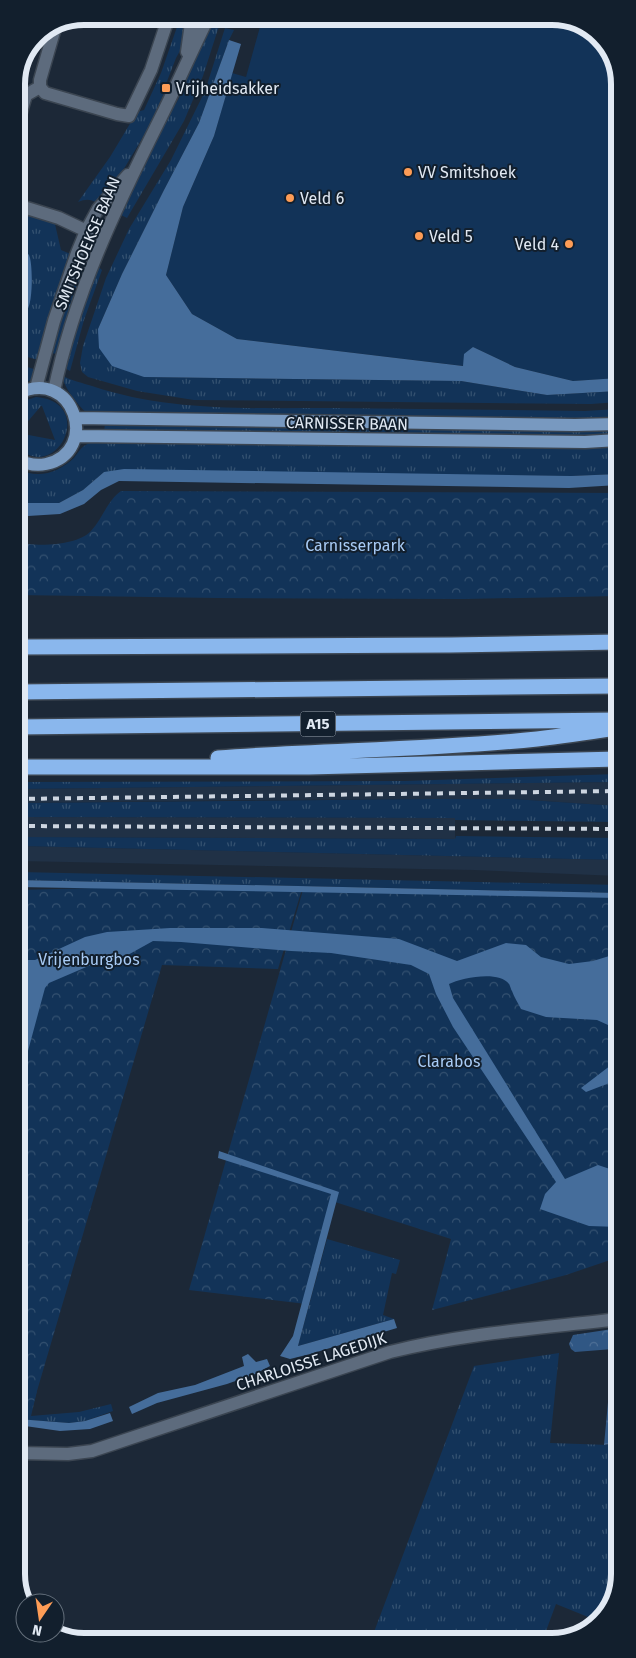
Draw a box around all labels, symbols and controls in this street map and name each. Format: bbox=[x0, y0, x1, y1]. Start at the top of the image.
place label: Vrijheidsakker bbox=[176, 79, 280, 98]
marker: Vrijheidsakker bbox=[160, 82, 172, 94]
place label: VV Smitshoek bbox=[418, 163, 517, 182]
marker: VV Smitshoek bbox=[402, 166, 414, 178]
street label: SMITSHOEKSE BAAN bbox=[51, 174, 124, 313]
place label: Veld 6 bbox=[300, 189, 344, 208]
marker: Veld 6 bbox=[284, 192, 296, 204]
place label: Veld 5 bbox=[429, 227, 473, 246]
marker: Veld 5 bbox=[413, 230, 425, 242]
place label: Veld 4 bbox=[515, 235, 559, 254]
marker: Veld 4 bbox=[563, 238, 575, 250]
street label: CARNISSER BAAN bbox=[286, 413, 408, 434]
park label: Carnisserpark bbox=[305, 536, 406, 555]
road number: A15 bbox=[300, 712, 336, 736]
park label: Vrijenburgbos bbox=[38, 950, 140, 969]
park label: Clarabos bbox=[418, 1052, 480, 1071]
street label: CHARLOISSE LAGEDIJK bbox=[234, 1328, 389, 1395]
north arrow bbox=[15, 1593, 65, 1643]
text: N bbox=[31, 1621, 44, 1640]

